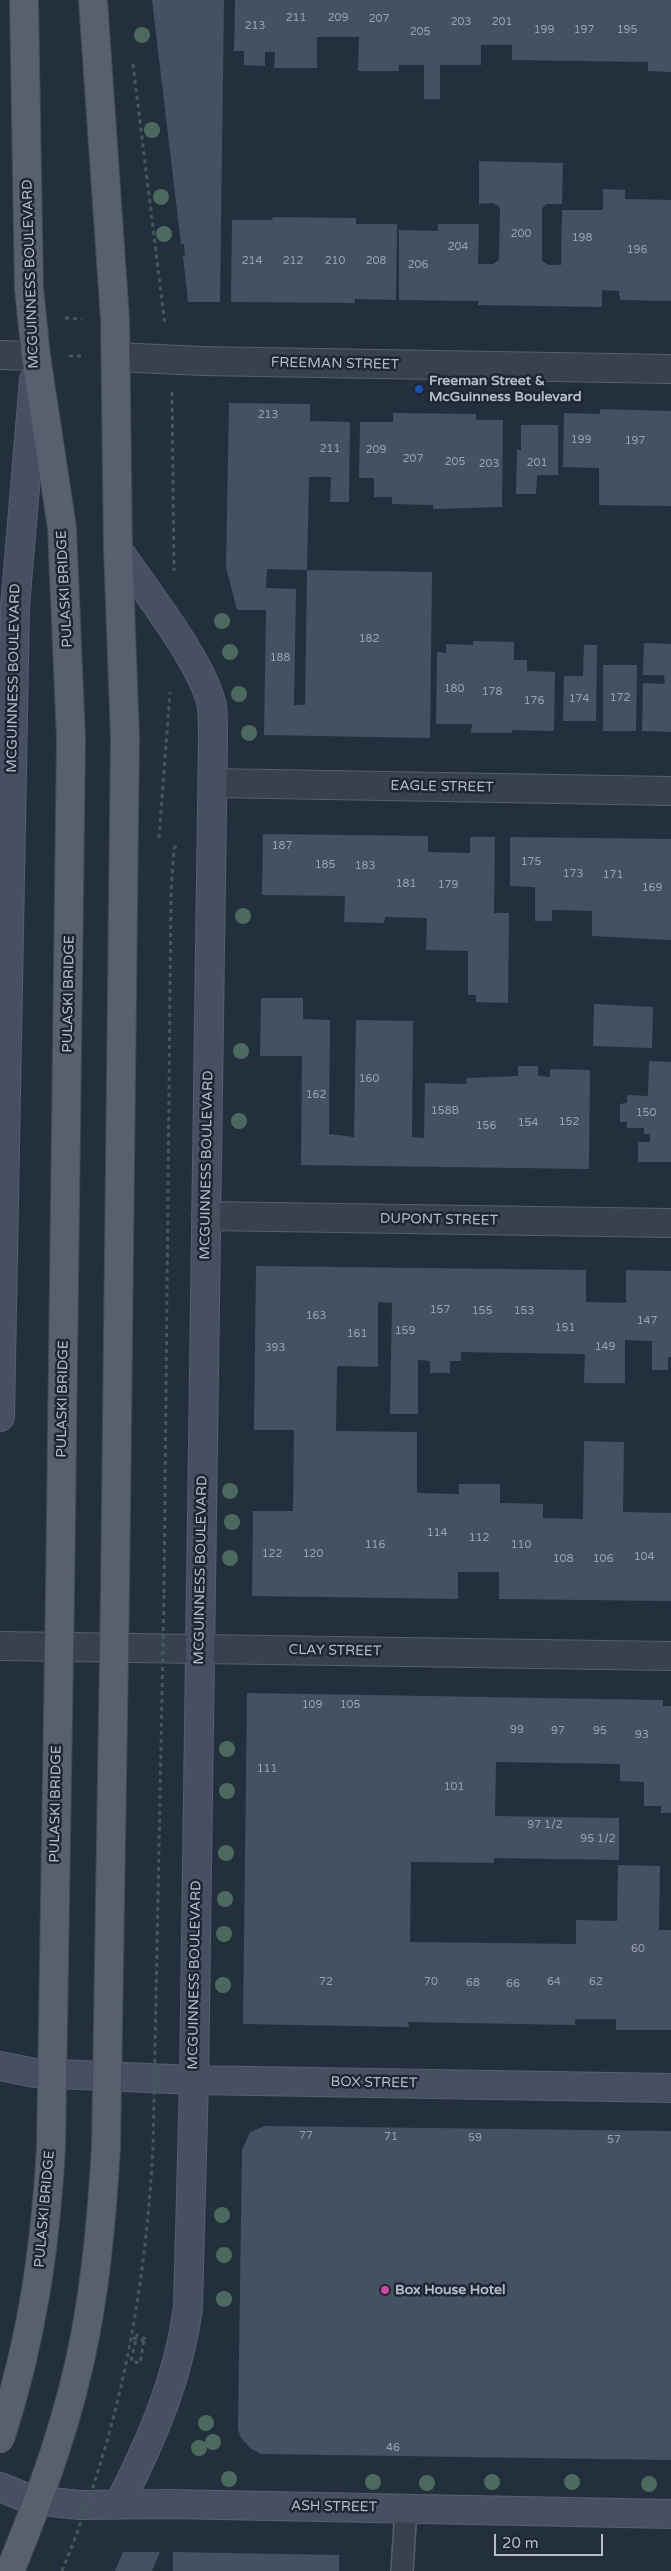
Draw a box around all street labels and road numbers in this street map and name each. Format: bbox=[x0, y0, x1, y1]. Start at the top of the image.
street label: MCGUINNESS BOULEVARD bbox=[19, 179, 43, 369]
street label: FREEMAN STREET bbox=[271, 354, 399, 374]
street label: PULASKI BRIDGE bbox=[54, 530, 76, 648]
street label: MCGUINNESS BOULEVARD bbox=[4, 583, 24, 773]
street label: EAGLE STREET bbox=[390, 778, 494, 796]
street label: PULASKI BRIDGE bbox=[60, 935, 78, 1053]
street label: MCGUINNESS BOULEVARD bbox=[197, 1070, 217, 1260]
street label: DUPONT STREET bbox=[380, 1211, 498, 1229]
street label: PULASKI BRIDGE bbox=[54, 1340, 72, 1458]
street label: MCGUINNESS BOULEVARD bbox=[191, 1475, 211, 1665]
street label: CLAY STREET bbox=[289, 1642, 381, 1660]
street label: PULASKI BRIDGE bbox=[47, 1745, 65, 1863]
street label: MCGUINNESS BOULEVARD bbox=[185, 1880, 205, 2070]
street label: BOX STREET bbox=[331, 2074, 417, 2092]
street label: PULASKI BRIDGE bbox=[32, 2150, 58, 2268]
street label: ASH STREET bbox=[291, 2498, 377, 2516]

